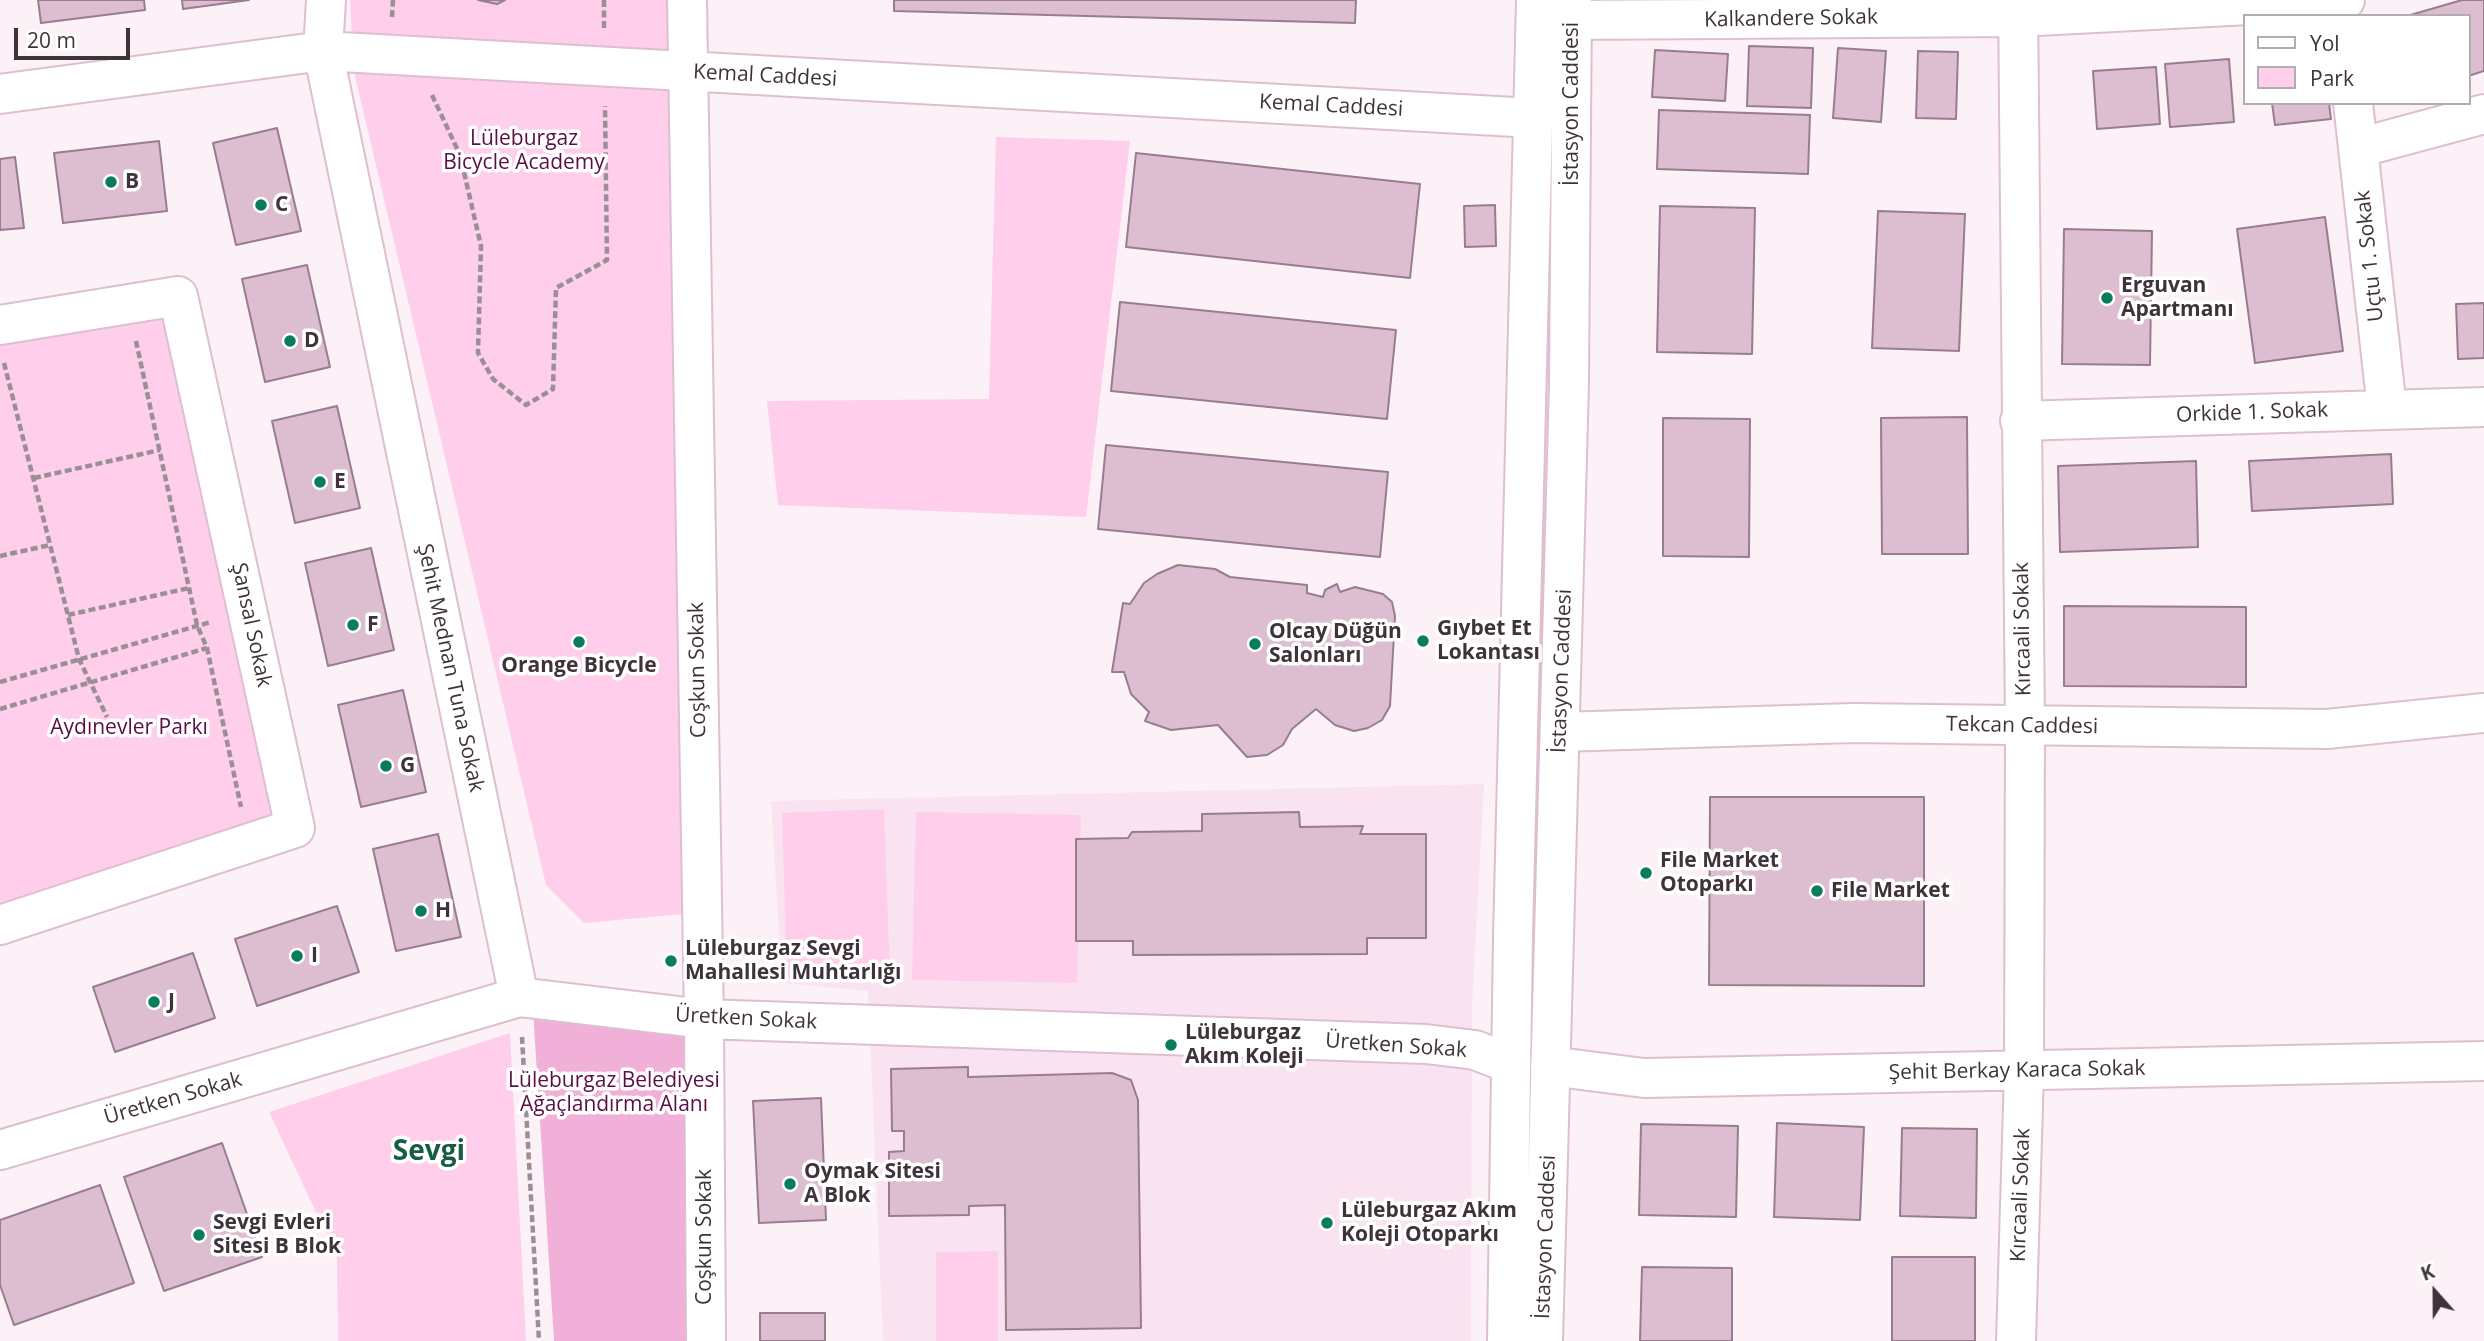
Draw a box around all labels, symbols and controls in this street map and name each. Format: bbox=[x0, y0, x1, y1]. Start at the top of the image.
street label: Kalkandere Sokak bbox=[1704, 5, 1878, 33]
scale bar bbox=[18, 14, 133, 58]
legend bbox=[2242, 14, 2470, 105]
street label: İstasyon Caddesi bbox=[1559, 22, 1585, 186]
text: 20 m bbox=[27, 26, 76, 54]
text: Yol bbox=[2310, 29, 2340, 57]
street label: Kemal Caddesi bbox=[692, 60, 838, 92]
text: Park bbox=[2310, 64, 2354, 92]
street label: Kemal Caddesi bbox=[1258, 90, 1404, 122]
park label: Lüleburgaz Bicycle Academy bbox=[443, 126, 605, 176]
place label: B bbox=[125, 169, 139, 195]
marker: B bbox=[103, 174, 119, 190]
street label: Uçtu 1. Sokak bbox=[2351, 189, 2389, 323]
place label: C bbox=[275, 192, 288, 218]
marker: C bbox=[253, 197, 269, 213]
place label: Erguvan Apartmanı bbox=[2121, 273, 2234, 323]
marker: Erguvan Apartmanı bbox=[2099, 290, 2115, 306]
place label: D bbox=[304, 328, 320, 354]
marker: D bbox=[282, 333, 298, 349]
street label: Orkide 1. Sokak bbox=[2176, 398, 2328, 428]
place label: E bbox=[334, 469, 346, 495]
marker: E bbox=[312, 474, 328, 490]
street label: Şehit Mednan Tuna Sokak bbox=[411, 542, 489, 794]
street label: Şansal Sokak bbox=[226, 561, 276, 689]
street label: Kırcaali Sokak bbox=[2009, 562, 2037, 696]
street label: İstasyon Caddesi bbox=[1547, 589, 1577, 753]
street label: Coşkun Sokak bbox=[684, 602, 712, 738]
place label: F bbox=[367, 612, 379, 638]
place label: Gıybet Et Lokantası bbox=[1437, 616, 1540, 666]
marker: F bbox=[345, 617, 361, 633]
place label: Olcay Düğün Salonları bbox=[1269, 619, 1402, 669]
marker: Gıybet Et Lokantası bbox=[1415, 633, 1431, 649]
marker: Orange Bicycle bbox=[571, 634, 587, 650]
marker: Olcay Düğün Salonları bbox=[1247, 636, 1263, 652]
place label: Orange Bicycle bbox=[501, 653, 657, 679]
street label: Tekcan Caddesi bbox=[1946, 712, 2098, 740]
park label: Aydınevler Parkı bbox=[50, 715, 208, 741]
place label: G bbox=[400, 753, 415, 779]
marker: G bbox=[378, 758, 394, 774]
place label: File Market Otoparkı bbox=[1660, 848, 1779, 898]
marker: File Market Otoparkı bbox=[1638, 865, 1654, 881]
place label: File Market bbox=[1831, 878, 1950, 904]
marker: File Market bbox=[1809, 883, 1825, 899]
place label: H bbox=[435, 898, 451, 924]
marker: H bbox=[413, 903, 429, 919]
place label: Lüleburgaz Sevgi Mahallesi Muhtarlığı bbox=[685, 936, 901, 986]
place label: I bbox=[311, 943, 318, 969]
marker: I bbox=[289, 948, 305, 964]
marker: Lüleburgaz Sevgi Mahallesi Muhtarlığı bbox=[663, 953, 679, 969]
place label: J bbox=[168, 989, 175, 1015]
marker: J bbox=[146, 994, 162, 1010]
street label: Üretken Sokak bbox=[674, 1003, 818, 1035]
place label: Lüleburgaz Akım Koleji bbox=[1185, 1020, 1304, 1070]
street label: Üretken Sokak bbox=[1324, 1028, 1468, 1064]
marker: Lüleburgaz Akım Koleji bbox=[1163, 1037, 1179, 1053]
street label: Şehit Berkay Karaca Sokak bbox=[1888, 1056, 2146, 1086]
street label: Üretken Sokak bbox=[101, 1067, 245, 1131]
park label: Lüleburgaz Belediyesi Ağaçlandırma Alanı bbox=[508, 1068, 720, 1118]
street label: Kırcaali Sokak bbox=[2006, 1128, 2036, 1262]
district label: Sevgi bbox=[393, 1135, 465, 1169]
street label: İstasyon Caddesi bbox=[1531, 1155, 1561, 1319]
place label: Oymak Sitesi A Blok bbox=[804, 1159, 941, 1209]
street label: Coşkun Sokak bbox=[692, 1169, 718, 1305]
marker: Oymak Sitesi A Blok bbox=[782, 1176, 798, 1192]
place label: Lüleburgaz Akım Koleji Otoparkı bbox=[1341, 1198, 1517, 1248]
place label: Sevgi Evleri Sitesi B Blok bbox=[213, 1210, 341, 1260]
marker: Lüleburgaz Akım Koleji Otoparkı bbox=[1319, 1215, 1335, 1231]
marker: Sevgi Evleri Sitesi B Blok bbox=[191, 1227, 207, 1243]
north arrow bbox=[2400, 1257, 2470, 1327]
text: K bbox=[2417, 1258, 2438, 1287]

